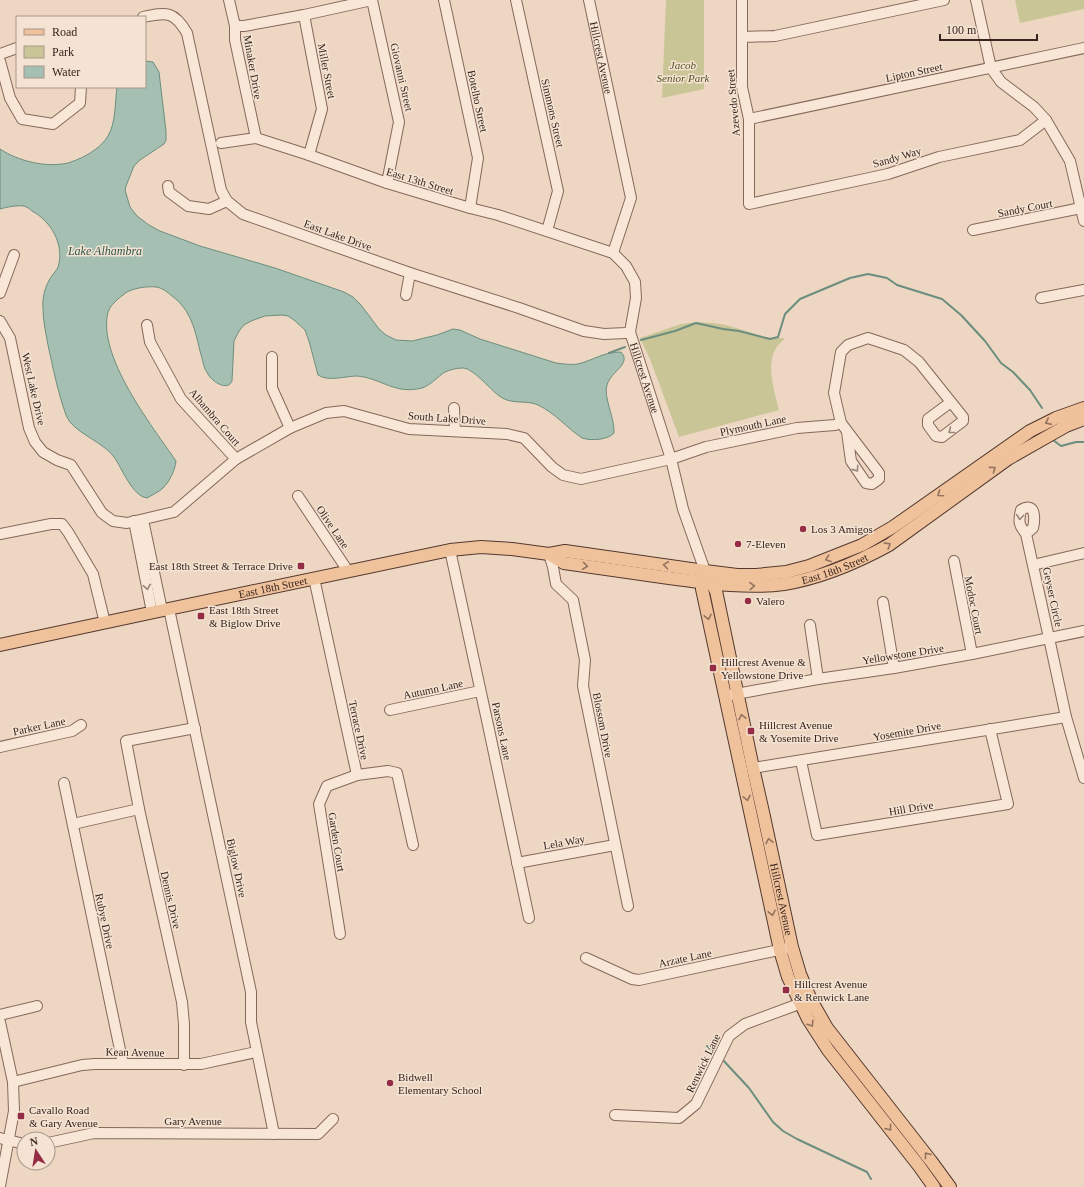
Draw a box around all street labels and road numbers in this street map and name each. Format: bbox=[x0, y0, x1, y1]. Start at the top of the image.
street label: Hillcrest Avenue bbox=[588, 21, 615, 95]
street label: Minaker Drive bbox=[241, 34, 265, 100]
street label: Miller Street bbox=[316, 42, 338, 100]
street label: Giovanni Street bbox=[388, 42, 416, 112]
street label: Lipton Street bbox=[885, 60, 943, 84]
street label: Botelho Street bbox=[466, 69, 490, 133]
street label: Azevedo Street bbox=[724, 69, 742, 137]
street label: Simmons Street bbox=[539, 78, 567, 148]
street label: Sandy Way bbox=[871, 144, 923, 170]
street label: East 13th Street bbox=[385, 165, 455, 197]
street label: Sandy Court bbox=[997, 197, 1053, 219]
street label: East Lake Drive bbox=[302, 217, 374, 253]
street label: Hillcrest Avenue bbox=[628, 341, 662, 415]
street label: West Lake Drive bbox=[20, 351, 48, 427]
street label: Alhambra Court bbox=[187, 386, 243, 448]
street label: South Lake Drive bbox=[408, 409, 487, 427]
street label: Plymouth Lane bbox=[719, 412, 787, 438]
street label: Olive Lane bbox=[314, 503, 352, 551]
street label: East 18th Street bbox=[800, 551, 870, 586]
street label: Geyser Circle bbox=[1041, 566, 1065, 628]
street label: East 18th Street bbox=[238, 574, 308, 600]
street label: Modoc Court bbox=[962, 575, 986, 635]
street label: Yellowstone Drive bbox=[861, 642, 945, 666]
street label: Autumn Lane bbox=[402, 677, 464, 701]
street label: Blossom Drive bbox=[591, 691, 615, 759]
street label: Terrace Drive bbox=[347, 699, 371, 761]
street label: Parsons Lane bbox=[490, 701, 514, 761]
street label: Parker Lane bbox=[12, 715, 66, 737]
street label: Yosemite Drive bbox=[872, 719, 942, 743]
street label: Hill Drive bbox=[888, 799, 934, 817]
street label: Garden Court bbox=[326, 811, 348, 873]
street label: Lela Way bbox=[542, 832, 586, 852]
street label: Biglow Drive bbox=[225, 837, 249, 899]
street label: Hillcrest Avenue bbox=[768, 862, 795, 937]
street label: Dennis Drive bbox=[159, 870, 184, 930]
street label: Rubye Drive bbox=[93, 892, 117, 950]
street label: Arzate Lane bbox=[657, 946, 713, 969]
street label: Renwick Lane bbox=[684, 1032, 722, 1094]
street label: Kean Avenue bbox=[106, 1045, 165, 1059]
street label: Gary Avenue bbox=[164, 1115, 222, 1127]

